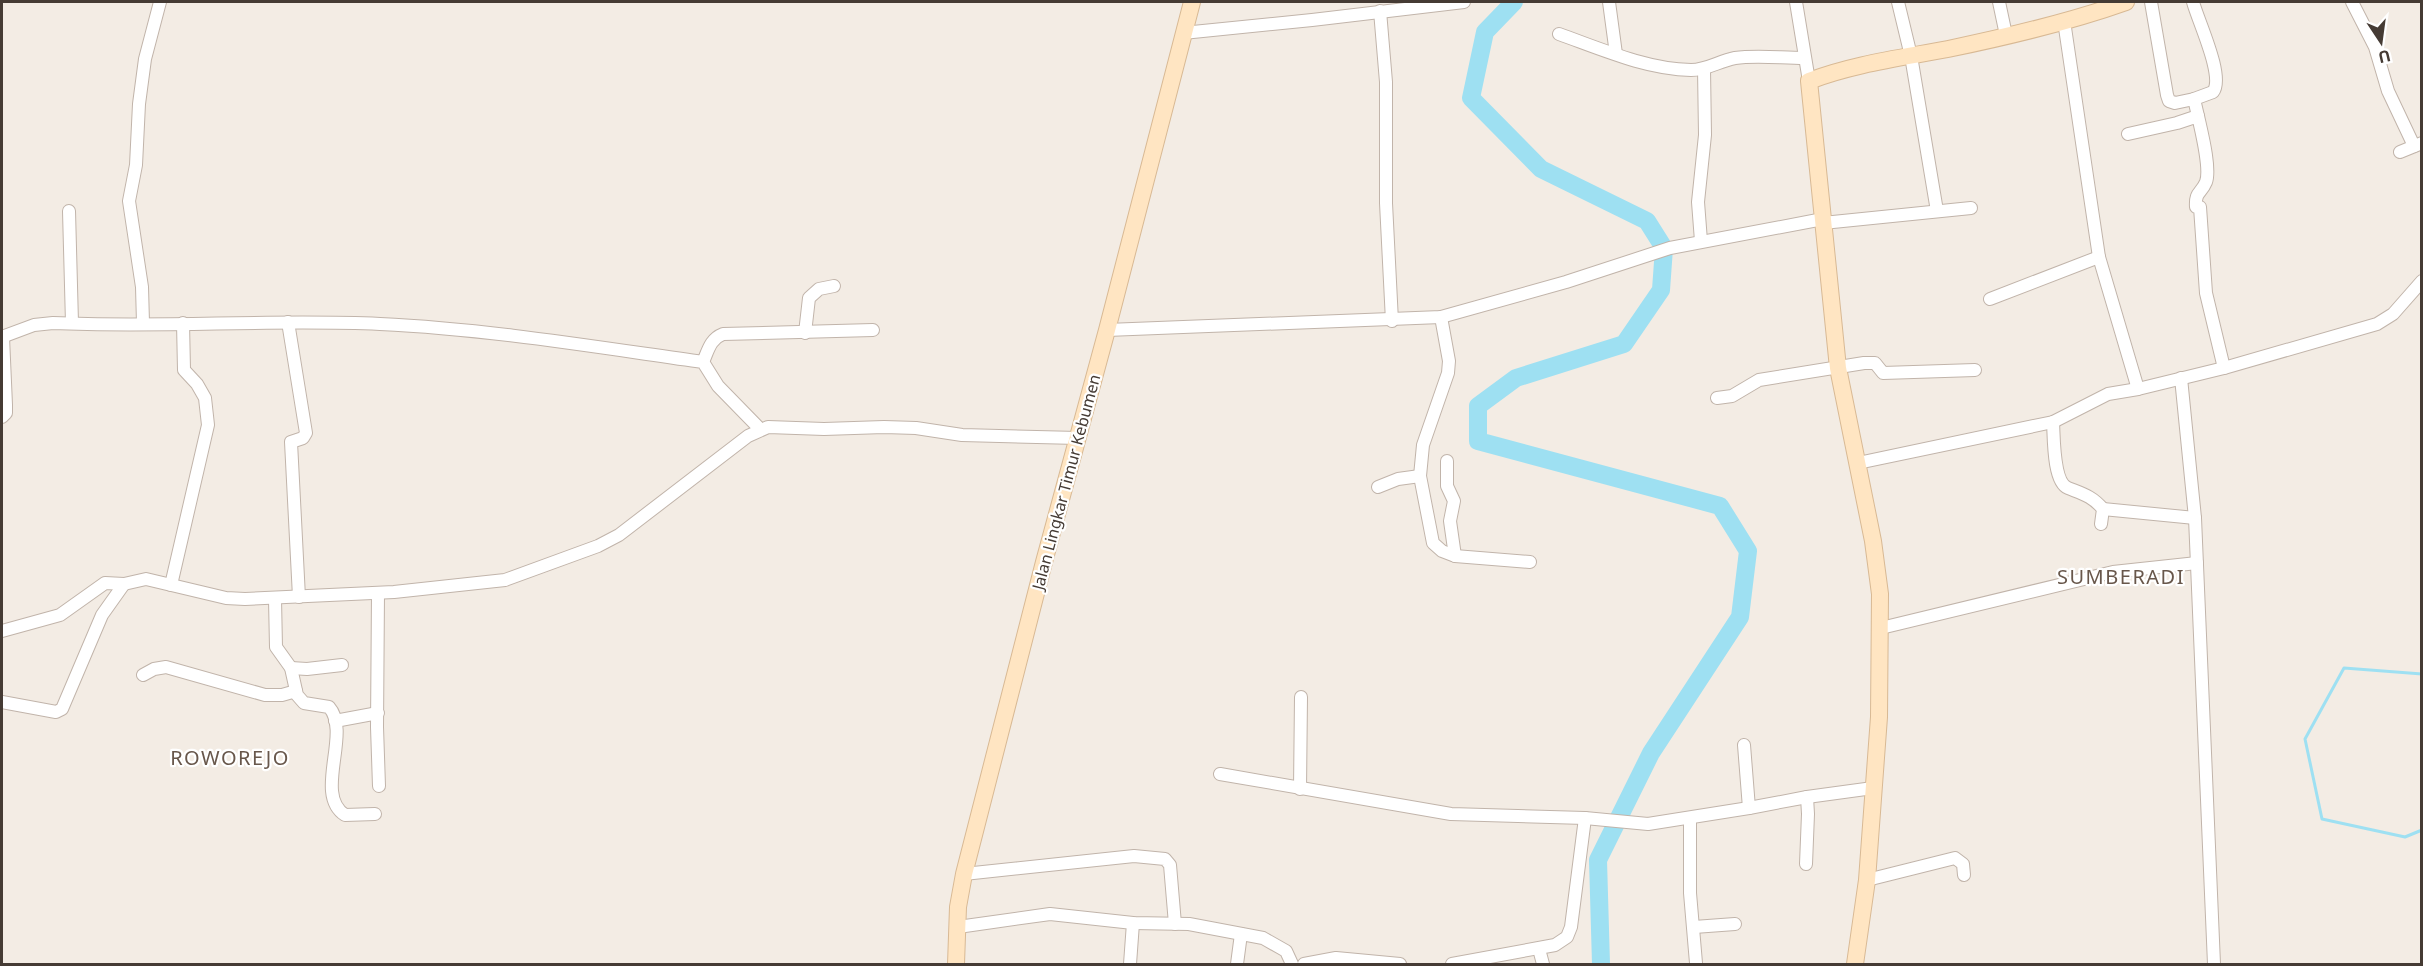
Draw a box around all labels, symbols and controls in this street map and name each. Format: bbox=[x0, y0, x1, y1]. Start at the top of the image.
north arrow bbox=[2351, 12, 2411, 72]
text: U bbox=[2376, 45, 2393, 69]
street label: Jalan Lingkar Timur Kebumen bbox=[1026, 372, 1105, 594]
district label: SUMBERADI bbox=[2057, 563, 2185, 590]
district label: ROWOREJO bbox=[170, 744, 290, 771]

